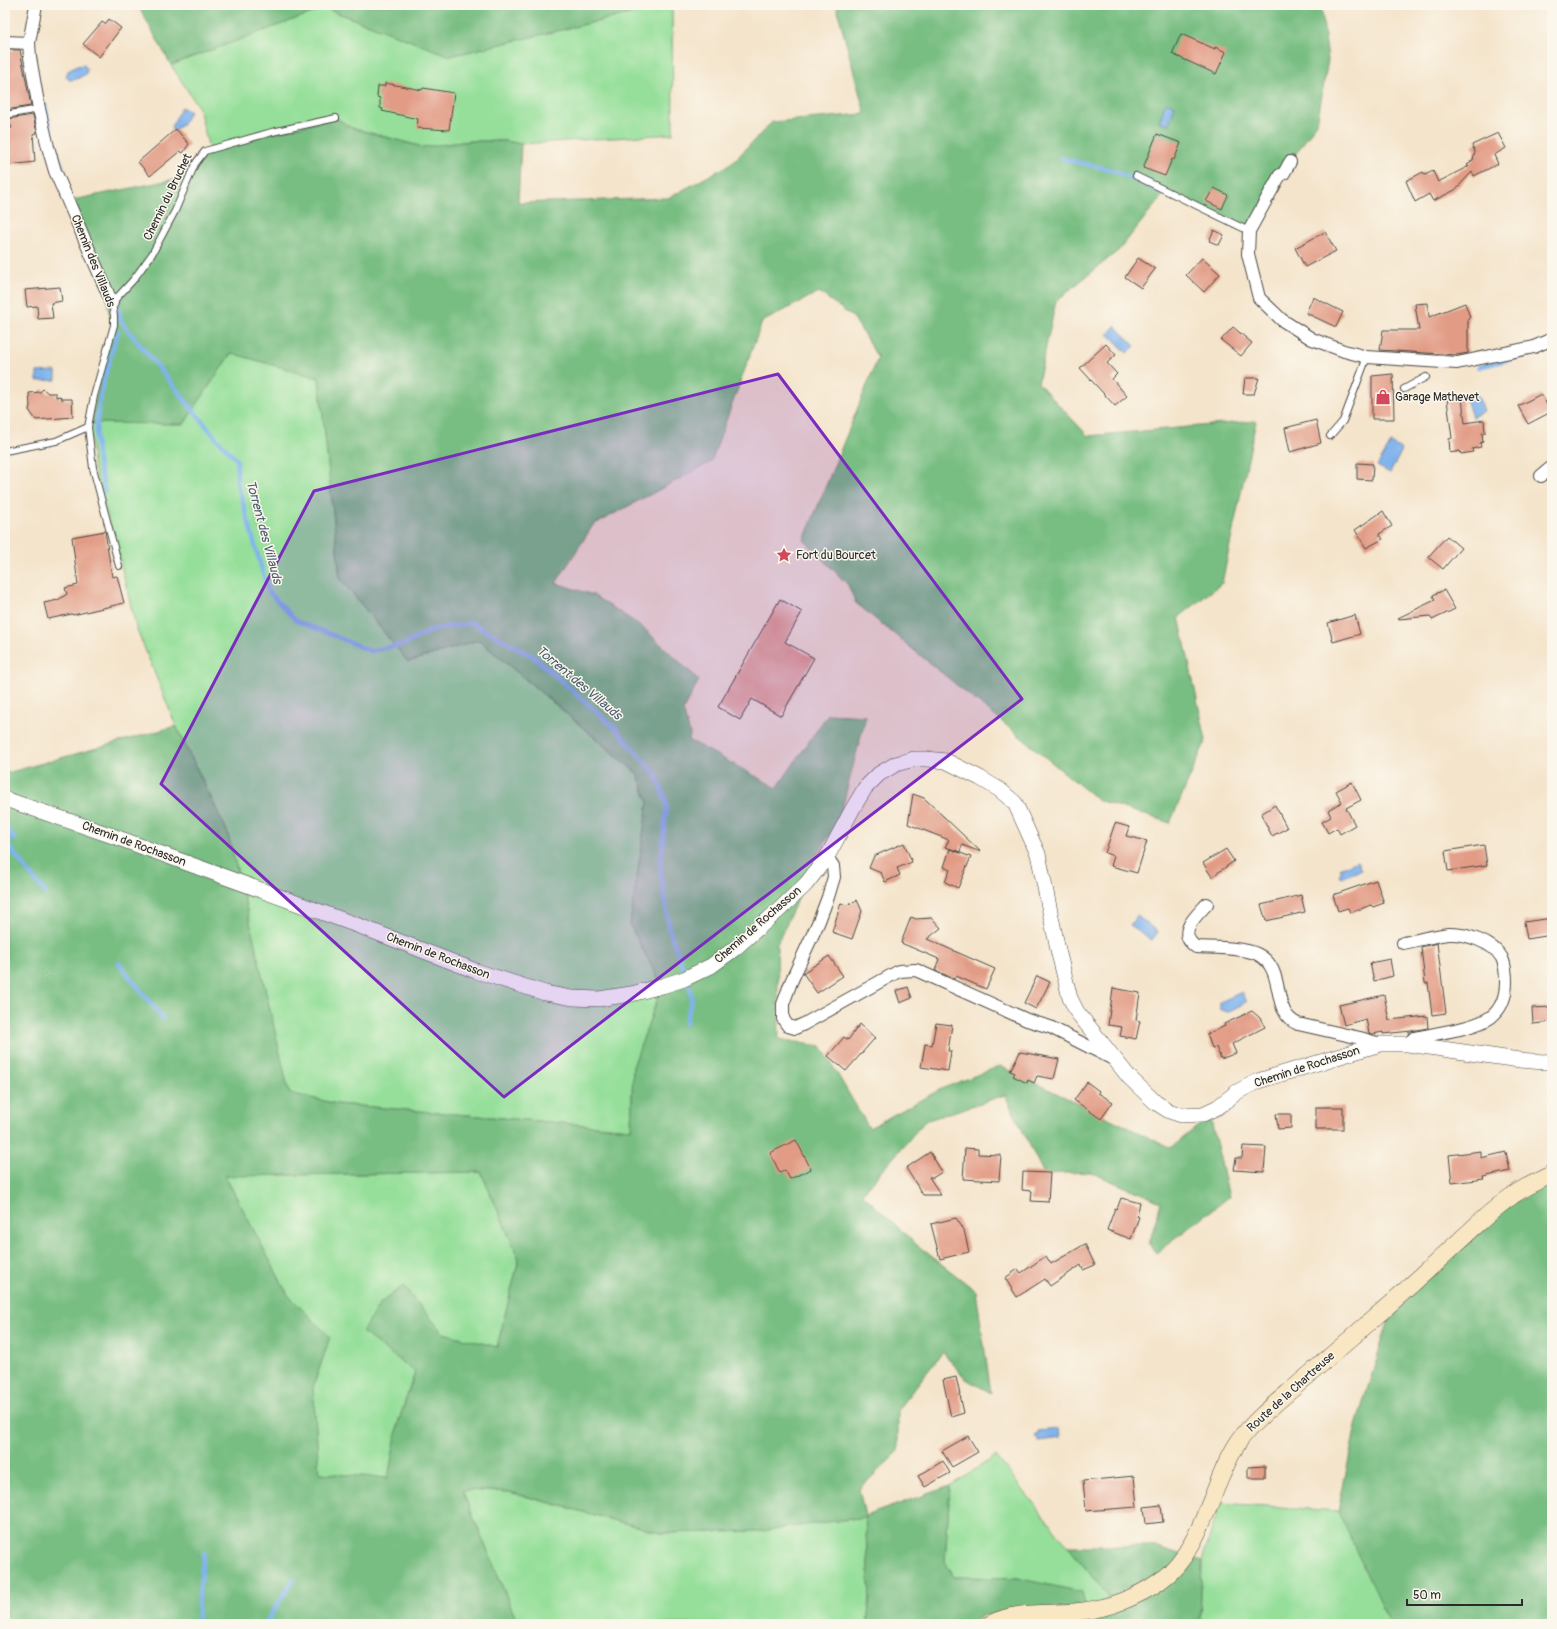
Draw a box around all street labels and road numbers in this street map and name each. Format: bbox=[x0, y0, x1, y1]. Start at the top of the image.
street label: Chemin du Bruchet bbox=[140, 151, 196, 243]
street label: Chemin des Villauds bbox=[68, 213, 119, 310]
street label: Chemin de Rochasson bbox=[80, 818, 188, 870]
street label: Chemin de Rochasson bbox=[712, 883, 805, 967]
street label: Chemin de Rochasson bbox=[384, 929, 492, 983]
street label: Chemin de Rochasson bbox=[1252, 1043, 1362, 1091]
street label: Route de la Chartreuse bbox=[1244, 1348, 1338, 1435]

